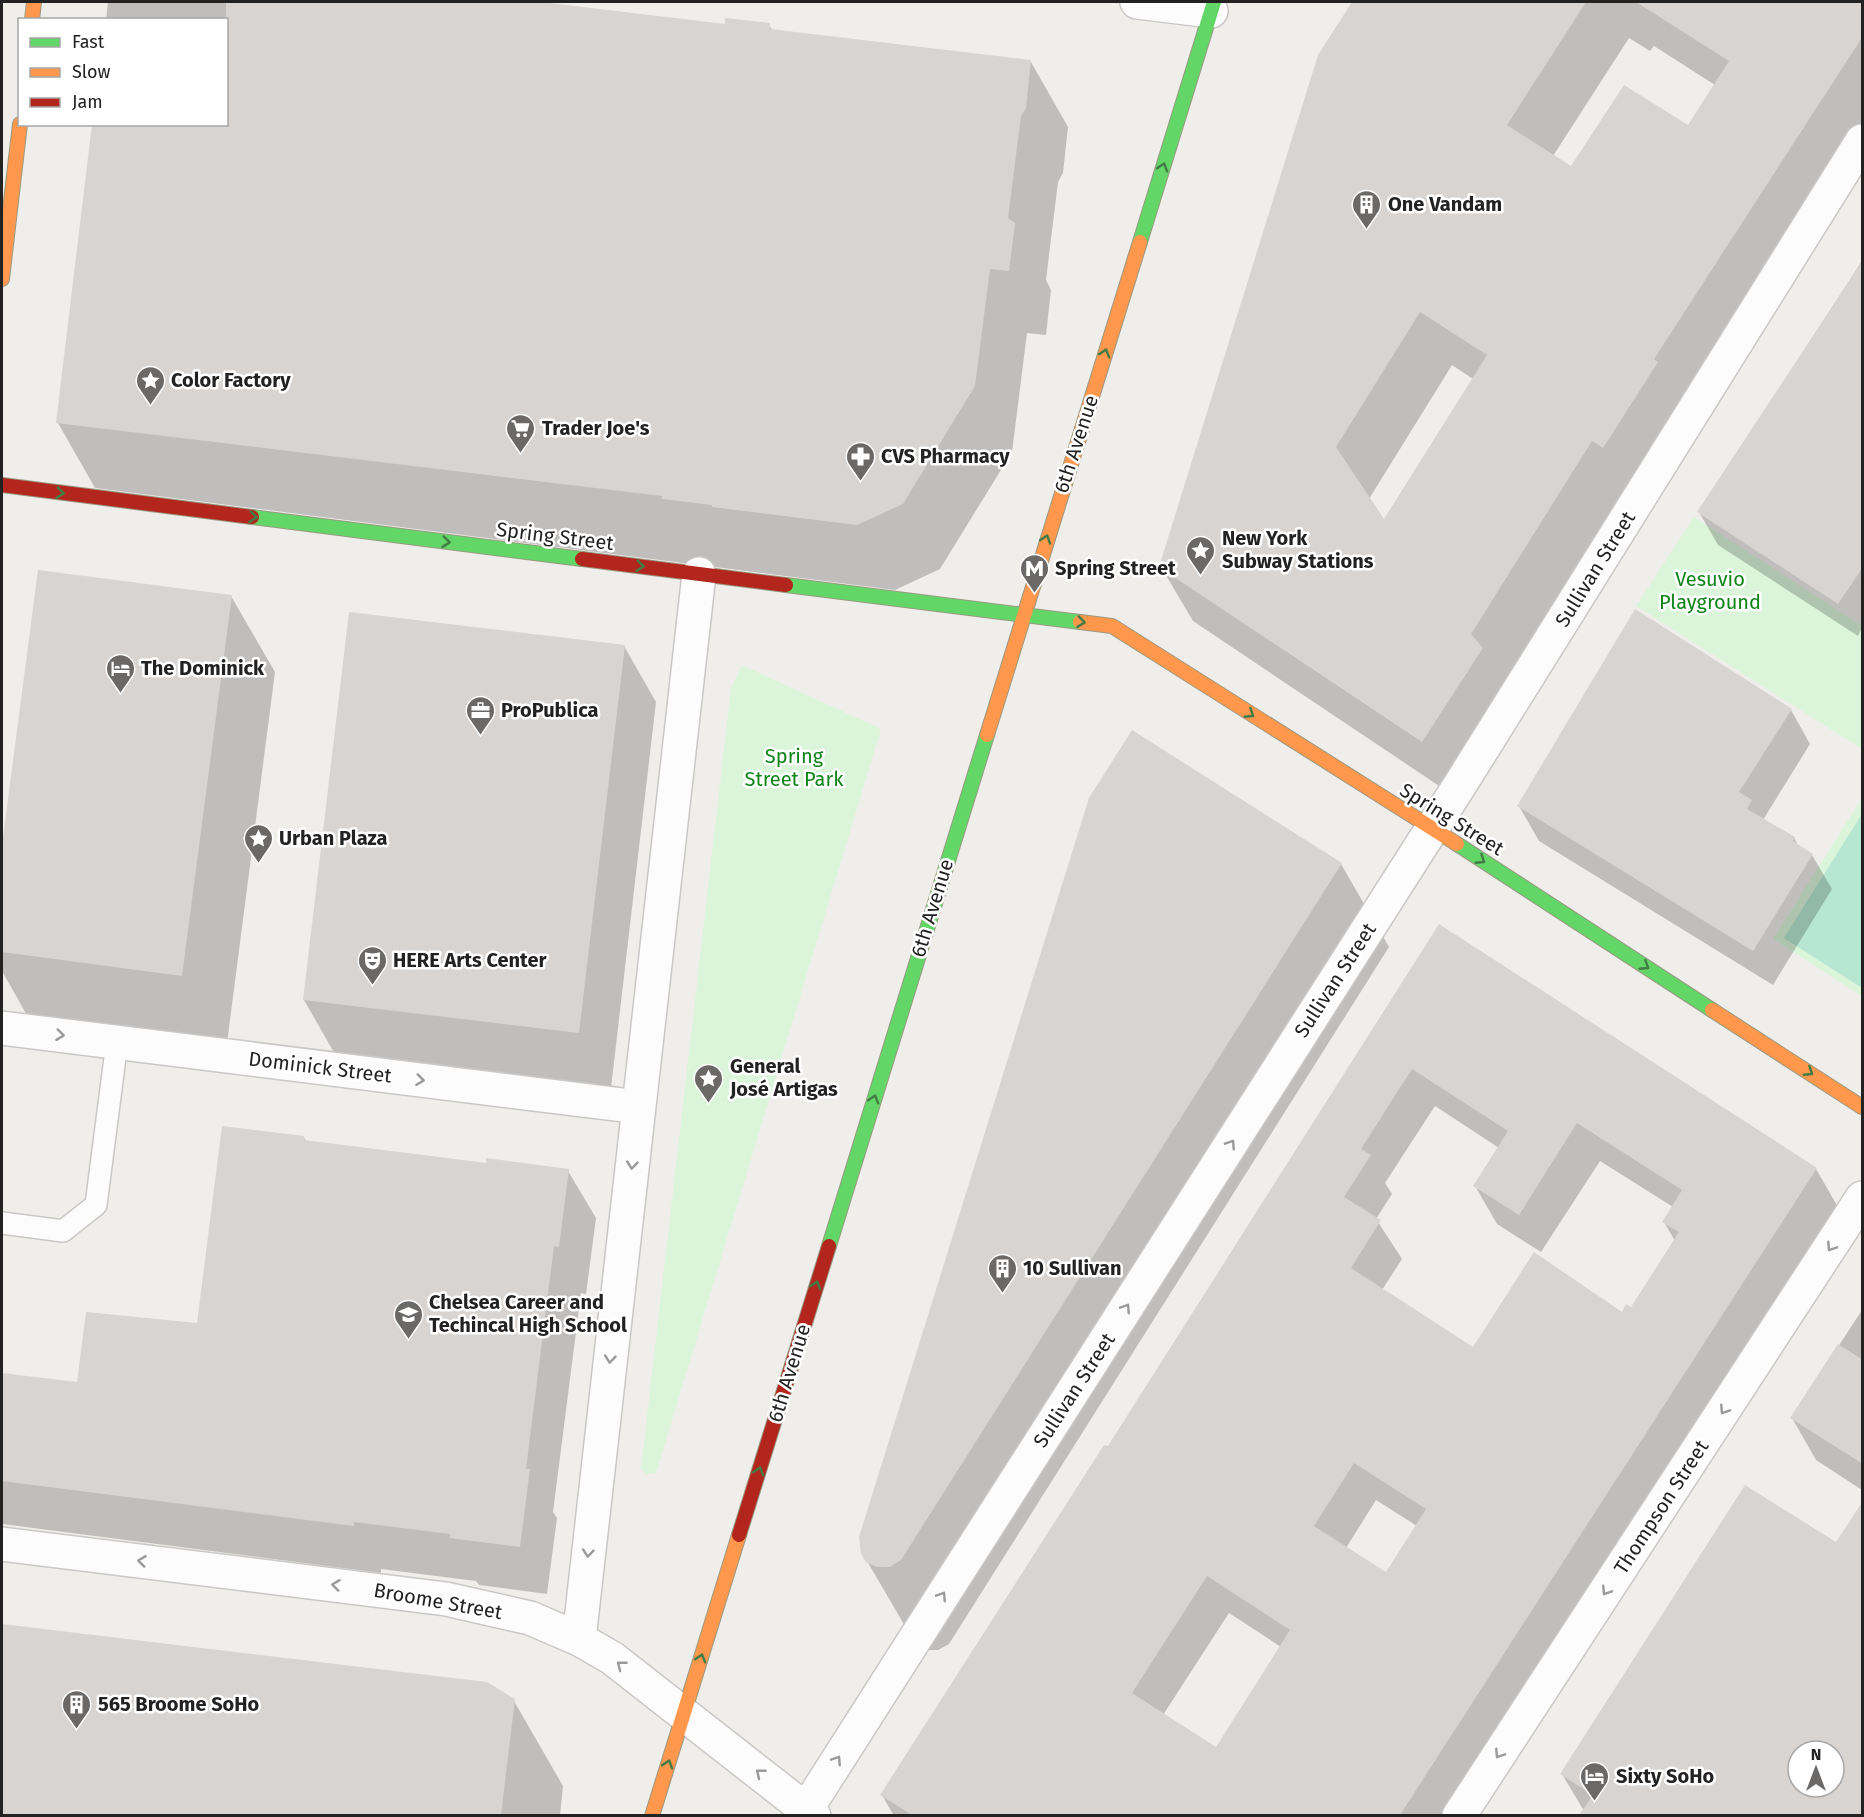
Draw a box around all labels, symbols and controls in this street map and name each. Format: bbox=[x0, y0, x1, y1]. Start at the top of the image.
legend bbox=[18, 18, 228, 126]
text: Fast bbox=[72, 31, 105, 53]
text: Slow bbox=[72, 61, 111, 83]
text: Jam bbox=[72, 91, 103, 113]
one-way arrow bbox=[1156, 162, 1168, 173]
building icon: One Vandam bbox=[1351, 188, 1383, 230]
place label: One Vandam bbox=[1388, 192, 1502, 216]
one-way arrow bbox=[1098, 348, 1110, 359]
place icon: Color Factory bbox=[134, 364, 166, 406]
place label: Color Factory bbox=[171, 368, 291, 392]
street label: 6th Avenue bbox=[1049, 392, 1103, 496]
supermarket icon: Trader Joe's bbox=[505, 412, 537, 454]
place label: Trader Joe's bbox=[542, 416, 650, 440]
pharmacy icon: CVS Pharmacy bbox=[844, 440, 876, 482]
place label: CVS Pharmacy bbox=[881, 444, 1010, 468]
one-way arrow bbox=[55, 486, 64, 498]
street label: Sullivan Street bbox=[1550, 506, 1640, 631]
one-way arrow bbox=[248, 511, 258, 523]
street label: Spring Street bbox=[495, 517, 616, 555]
place label: New York Subway Stations bbox=[1222, 526, 1374, 573]
one-way arrow bbox=[1039, 534, 1051, 545]
place icon: New York Subway Stations bbox=[1185, 534, 1217, 576]
one-way arrow bbox=[442, 535, 451, 548]
metro station icon: Spring Street bbox=[1018, 552, 1050, 594]
place label: Spring Street bbox=[1055, 556, 1176, 580]
one-way arrow bbox=[635, 560, 644, 572]
park label: Vesuvio Playground bbox=[1659, 567, 1761, 614]
one-way arrow bbox=[1077, 615, 1086, 628]
hotel icon: The Dominick bbox=[104, 652, 136, 694]
place label: The Dominick bbox=[141, 656, 265, 680]
office icon: ProPublica bbox=[464, 694, 496, 736]
place label: ProPublica bbox=[501, 698, 599, 722]
one-way arrow bbox=[1244, 707, 1255, 718]
park label: Spring Street Park bbox=[745, 744, 844, 791]
street label: Spring Street bbox=[1396, 778, 1509, 861]
place icon: Urban Plaza bbox=[242, 822, 274, 864]
place label: Urban Plaza bbox=[279, 826, 387, 850]
one-way arrow bbox=[1475, 853, 1486, 864]
street label: 6th Avenue bbox=[906, 856, 958, 960]
street label: Sullivan Street bbox=[1289, 918, 1381, 1042]
theatre icon: HERE Arts Center bbox=[356, 944, 388, 986]
place label: HERE Arts Center bbox=[393, 948, 547, 972]
one-way arrow bbox=[1638, 959, 1649, 970]
one-way arrow bbox=[55, 1028, 64, 1041]
street label: Dominick Street bbox=[247, 1046, 394, 1088]
place label: General José Artigas bbox=[729, 1054, 838, 1101]
place icon: General José Artigas bbox=[693, 1062, 725, 1104]
one-way arrow bbox=[1802, 1065, 1813, 1076]
one-way arrow bbox=[415, 1073, 424, 1085]
one-way arrow bbox=[867, 1094, 879, 1104]
one-way arrow bbox=[1224, 1140, 1235, 1151]
one-way arrow bbox=[626, 1160, 639, 1170]
one-way arrow bbox=[1826, 1241, 1838, 1251]
building icon: 10 Sullivan bbox=[986, 1252, 1018, 1294]
place label: 10 Sullivan bbox=[1023, 1256, 1121, 1280]
one-way arrow bbox=[809, 1280, 821, 1291]
place label: Chelsea Career and Techincal High School bbox=[429, 1290, 627, 1337]
school or university icon: Chelsea Career and Techincal High School bbox=[392, 1298, 424, 1340]
one-way arrow bbox=[1119, 1304, 1130, 1315]
street label: 6th Avenue bbox=[763, 1321, 815, 1425]
street label: Sullivan Street bbox=[1028, 1328, 1120, 1452]
one-way arrow bbox=[604, 1354, 617, 1363]
one-way arrow bbox=[1720, 1403, 1731, 1414]
street label: Thompson Street bbox=[1609, 1435, 1714, 1579]
one-way arrow bbox=[752, 1466, 764, 1477]
one-way arrow bbox=[583, 1548, 595, 1557]
one-way arrow bbox=[138, 1555, 147, 1568]
street label: Broome Street bbox=[372, 1578, 505, 1624]
one-way arrow bbox=[331, 1579, 340, 1592]
one-way arrow bbox=[1602, 1584, 1613, 1595]
one-way arrow bbox=[935, 1592, 946, 1603]
one-way arrow bbox=[694, 1653, 707, 1663]
one-way arrow bbox=[617, 1661, 628, 1672]
building icon: 565 Broome SoHo bbox=[61, 1688, 93, 1730]
place label: 565 Broome SoHo bbox=[98, 1692, 260, 1716]
north arrow bbox=[1786, 1739, 1846, 1799]
text: N bbox=[1811, 1745, 1821, 1764]
one-way arrow bbox=[1495, 1748, 1506, 1759]
one-way arrow bbox=[829, 1756, 840, 1767]
one-way arrow bbox=[661, 1759, 673, 1770]
hotel icon: Sixty SoHo bbox=[1579, 1760, 1611, 1802]
place label: Sixty SoHo bbox=[1616, 1764, 1714, 1788]
one-way arrow bbox=[756, 1770, 767, 1781]

